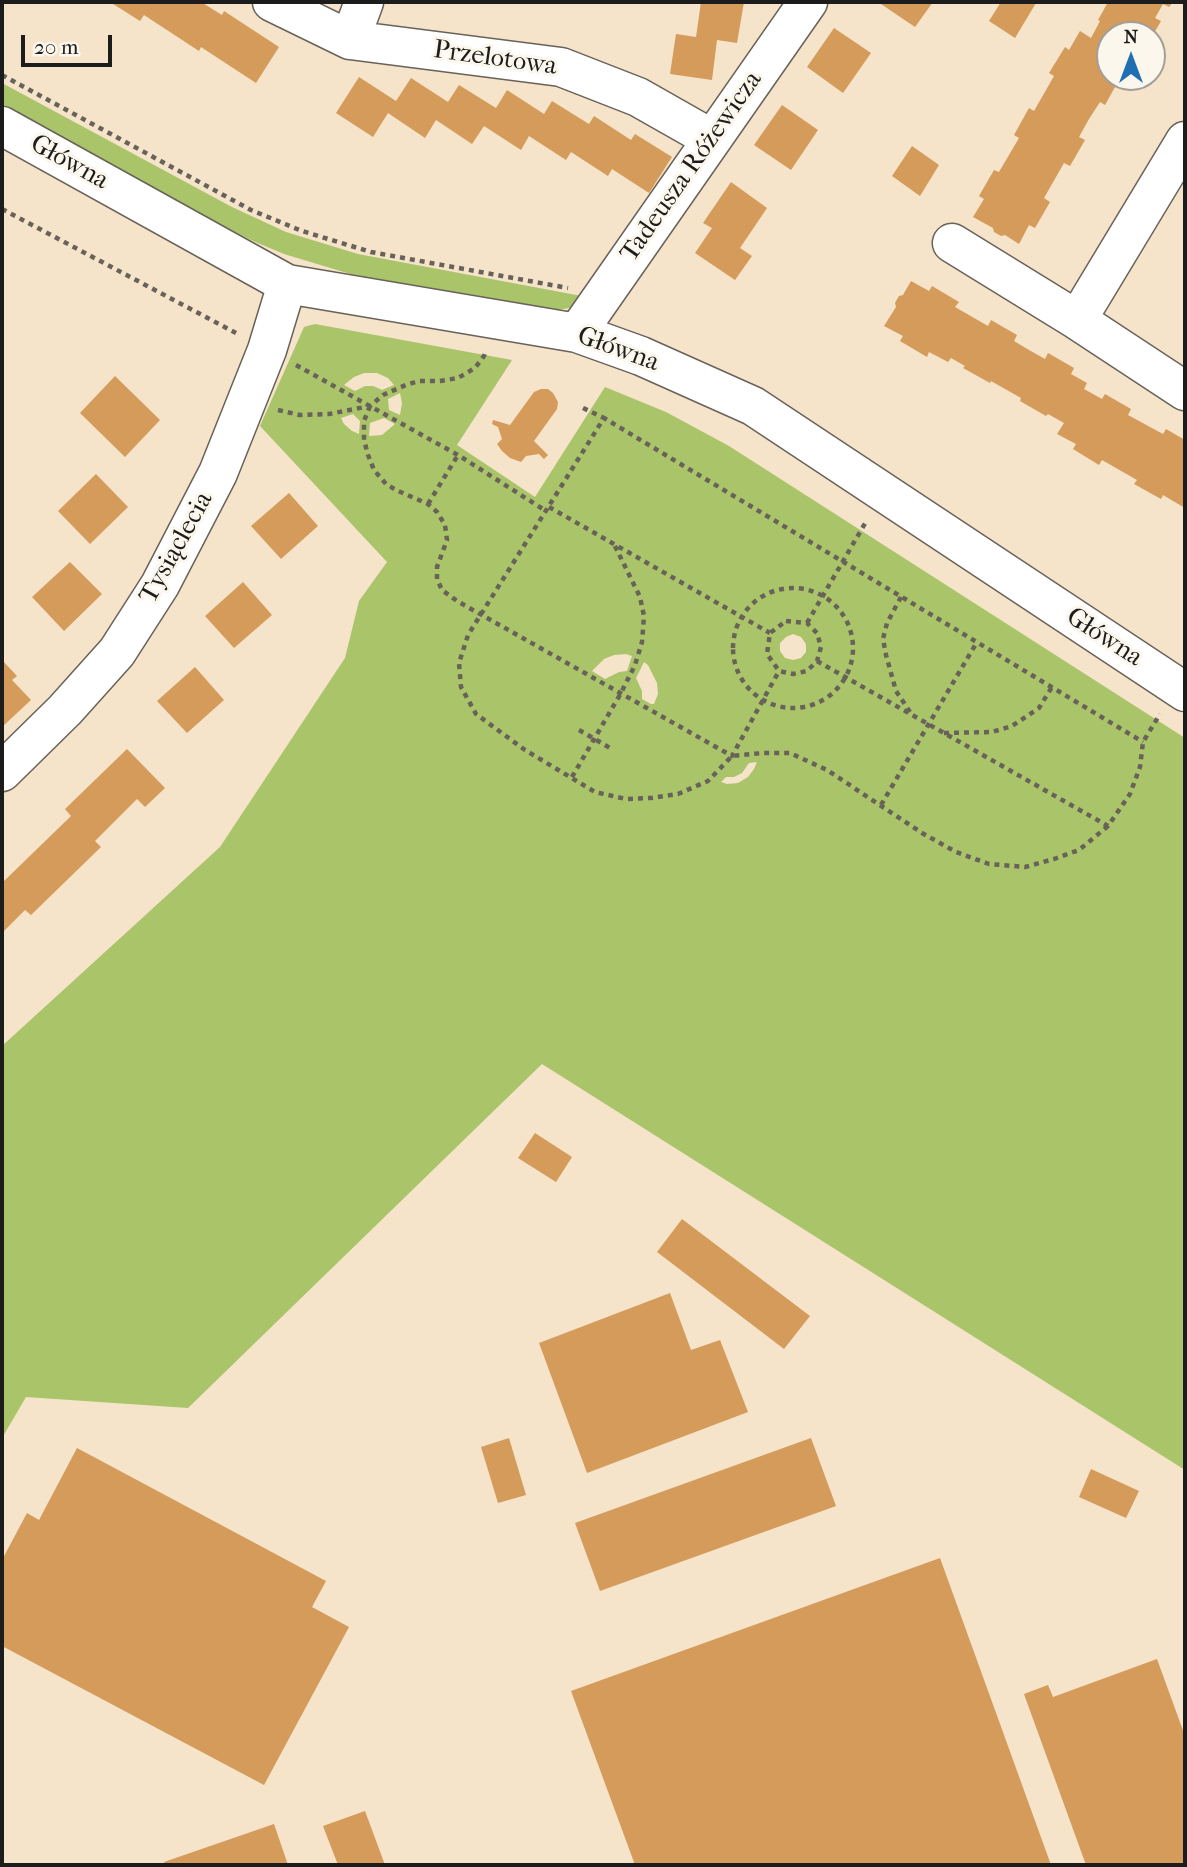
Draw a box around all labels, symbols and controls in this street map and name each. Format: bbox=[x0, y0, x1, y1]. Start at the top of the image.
scale bar bbox=[24, 21, 116, 65]
north arrow bbox=[1096, 21, 1166, 91]
text: N bbox=[1124, 26, 1138, 48]
text: 20 m bbox=[34, 35, 78, 59]
street label: Przelotowa bbox=[431, 35, 559, 83]
street label: Tadeusza Różewicza bbox=[615, 66, 769, 268]
street label: Główna bbox=[24, 129, 114, 197]
street label: Główna bbox=[573, 321, 663, 379]
street label: Tysiąclecia bbox=[134, 487, 220, 609]
street label: Główna bbox=[1060, 602, 1148, 674]

